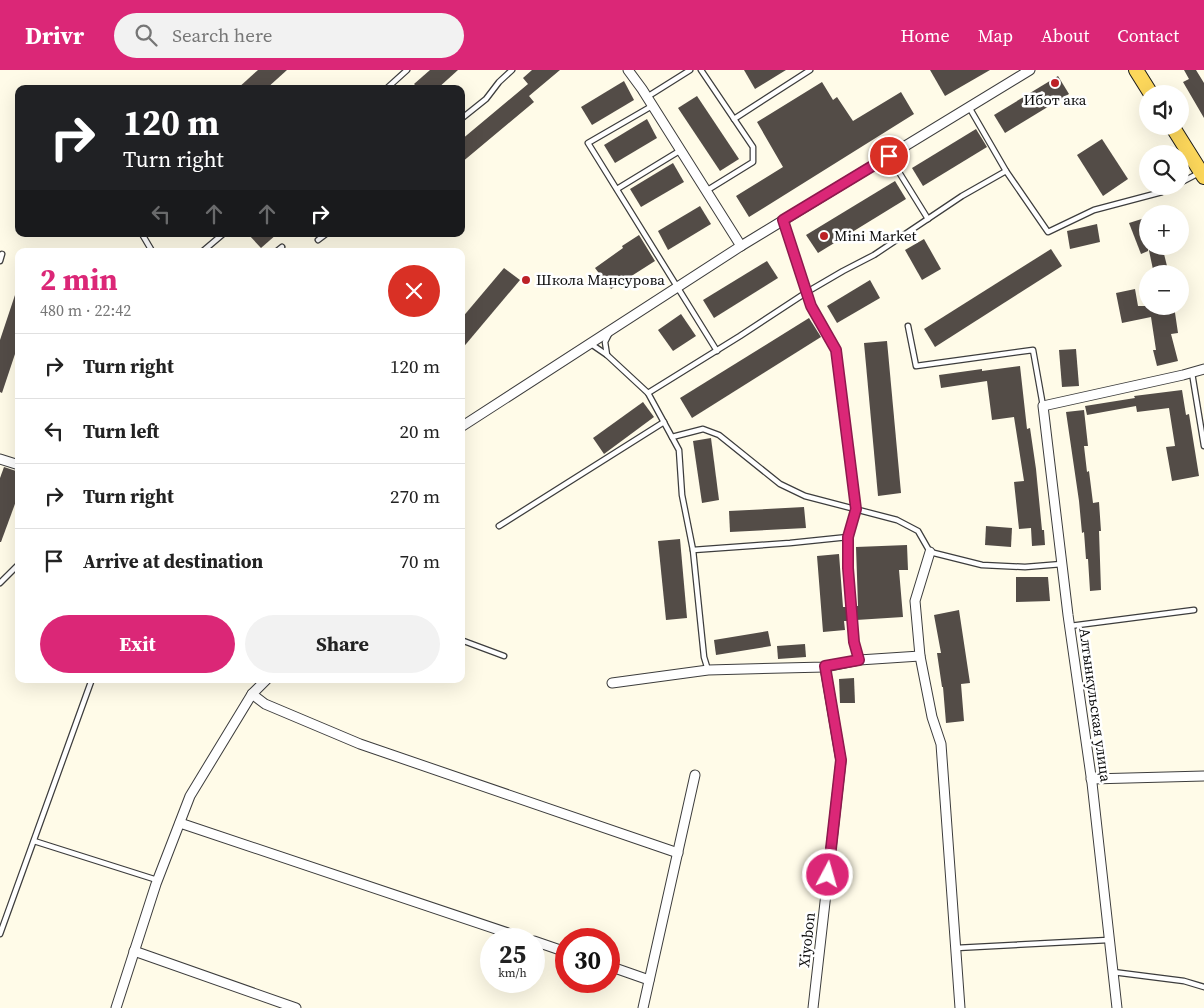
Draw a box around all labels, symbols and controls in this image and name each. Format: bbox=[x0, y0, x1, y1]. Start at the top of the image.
search box bbox=[114, 13, 464, 58]
text: Drivr bbox=[25, 19, 84, 52]
icon: search bbox=[132, 21, 160, 49]
text: Search here bbox=[172, 22, 273, 48]
text: Home bbox=[901, 23, 950, 48]
text: Map bbox=[978, 23, 1013, 48]
text: About bbox=[1041, 23, 1089, 48]
text: Contact bbox=[1117, 23, 1179, 48]
marker: Ибот ака bbox=[1049, 77, 1061, 89]
map controls bbox=[1139, 85, 1189, 315]
button: sound bbox=[1139, 85, 1189, 135]
place label: Ибот ака bbox=[1024, 89, 1087, 110]
text: 120 m bbox=[123, 99, 219, 147]
icon: right bbox=[40, 105, 105, 170]
pin bbox=[868, 135, 910, 177]
icon: arrive bbox=[875, 142, 903, 170]
text: Turn right bbox=[123, 144, 224, 174]
button: search bbox=[1139, 145, 1189, 195]
icon: left bbox=[147, 200, 175, 228]
icon: ahead bbox=[200, 200, 228, 228]
icon: ahead bbox=[253, 200, 281, 228]
icon: right bbox=[306, 200, 334, 228]
button: + bbox=[1139, 205, 1189, 255]
place label: Mini Market bbox=[834, 225, 917, 246]
marker: Mini Market bbox=[818, 230, 830, 242]
text: 2 min bbox=[40, 259, 118, 300]
button: close bbox=[388, 265, 440, 317]
button: − bbox=[1139, 265, 1189, 315]
place label: Школа Мансурова bbox=[536, 269, 665, 290]
marker: Школа Мансурова bbox=[520, 274, 532, 286]
text: 480 m · 22:42 bbox=[40, 299, 131, 321]
icon: right bbox=[40, 352, 68, 380]
text: Turn right bbox=[83, 353, 174, 379]
text: 120 m bbox=[390, 353, 440, 379]
icon: left bbox=[40, 417, 68, 445]
text: Turn left bbox=[83, 418, 159, 444]
text: 20 m bbox=[399, 418, 440, 444]
icon: right bbox=[40, 482, 68, 510]
text: Turn right bbox=[83, 483, 174, 509]
text: 270 m bbox=[390, 483, 440, 509]
icon: arrive bbox=[40, 547, 68, 575]
text: Arrive at destination bbox=[83, 548, 263, 574]
text: 70 m bbox=[399, 548, 440, 574]
button: Exit bbox=[40, 615, 235, 673]
button: Share bbox=[245, 615, 440, 673]
street label: Алтынкульская улица bbox=[1074, 627, 1117, 784]
position arrow bbox=[801, 848, 853, 900]
street label: Xiyobon bbox=[793, 911, 820, 969]
speed limit sign: 30 bbox=[555, 928, 620, 993]
text: 25 bbox=[499, 937, 526, 971]
text: km/h bbox=[498, 965, 527, 981]

